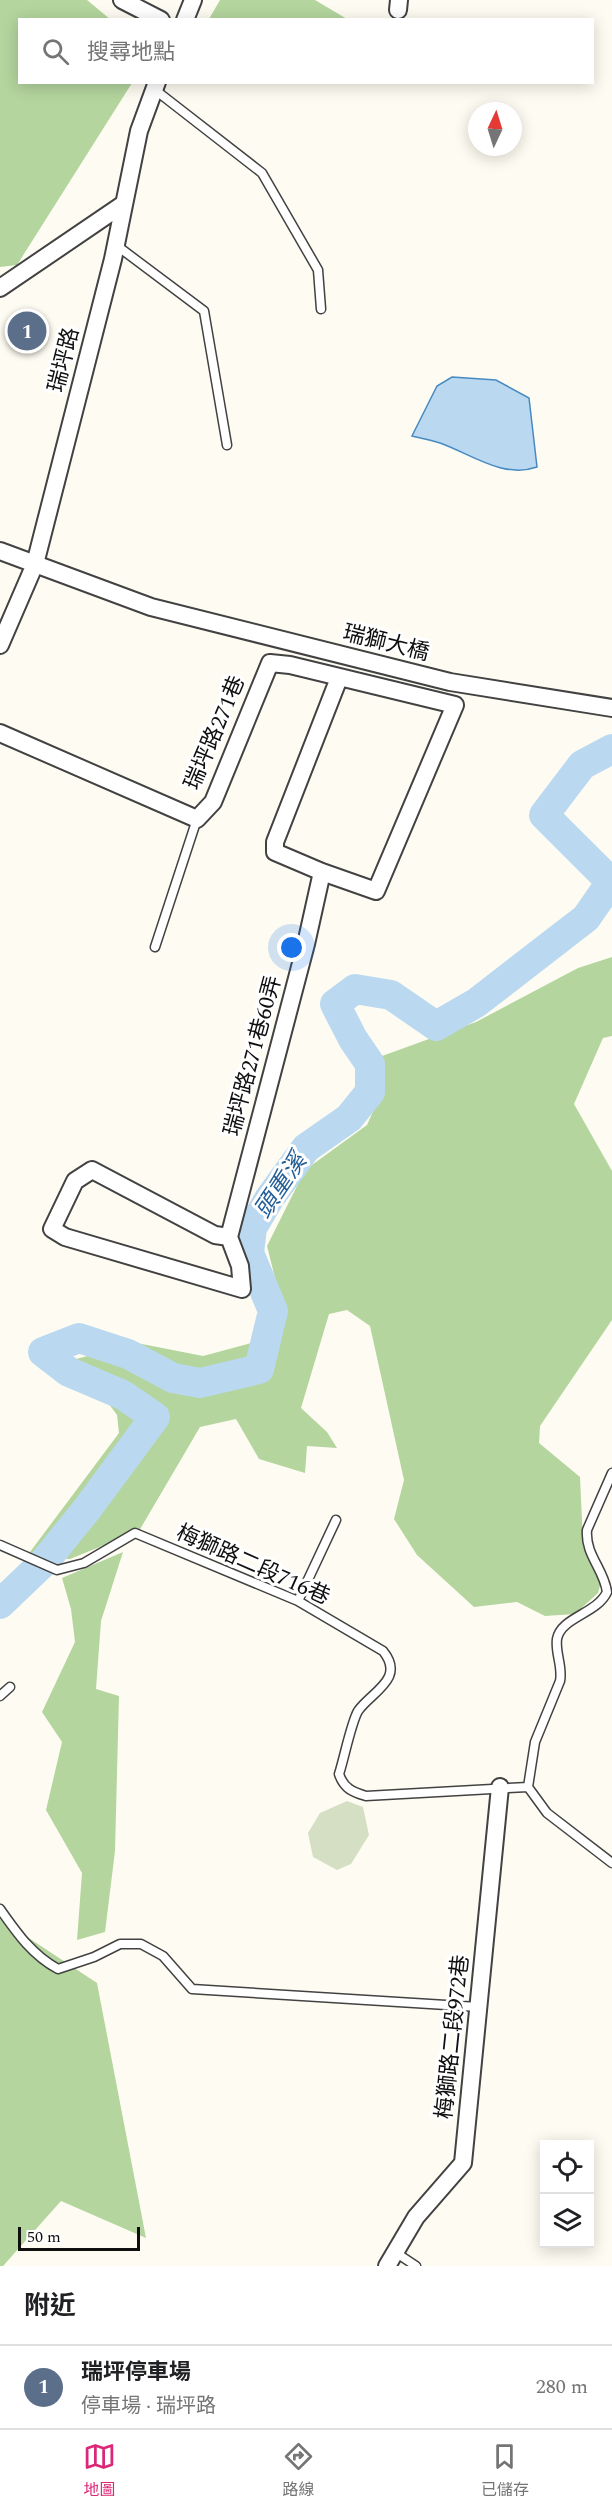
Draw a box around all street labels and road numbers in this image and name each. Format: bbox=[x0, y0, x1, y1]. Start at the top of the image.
street label: 瑞坪路 bbox=[40, 324, 88, 396]
street label: 瑞獅大橋 bbox=[339, 616, 433, 670]
street label: 瑞坪路271巷 bbox=[176, 671, 254, 795]
street label: 瑞坪路271巷60弄 bbox=[216, 972, 290, 1140]
street label: 梅獅路二段716巷 bbox=[171, 1516, 335, 1614]
street label: 梅獅路二段972巷 bbox=[428, 1953, 478, 2121]

